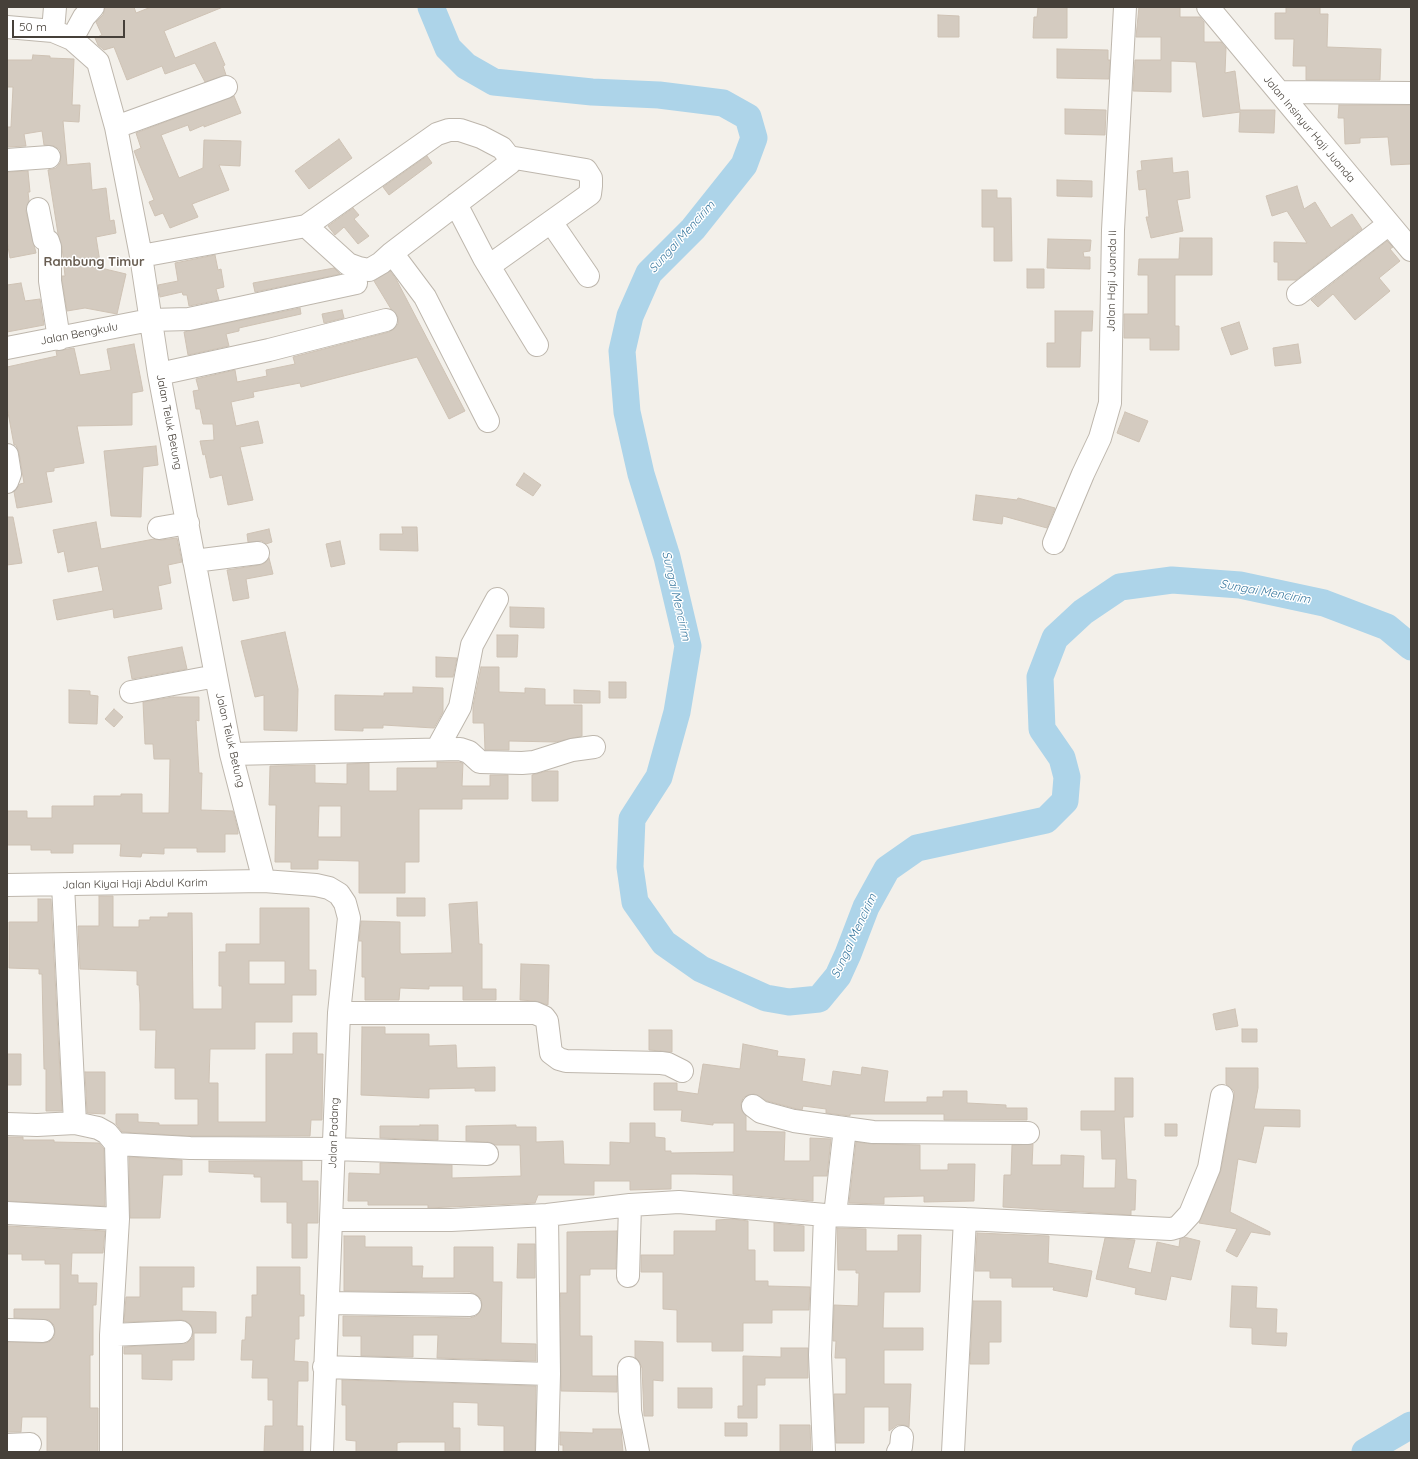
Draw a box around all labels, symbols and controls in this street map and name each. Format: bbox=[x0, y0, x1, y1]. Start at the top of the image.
scale bar bbox=[14, 12, 127, 38]
text: 50 m bbox=[19, 19, 47, 34]
street label: Jalan Insinyur Haji Juanda bbox=[1260, 73, 1358, 185]
water label: Sungai Mencirim bbox=[646, 198, 718, 276]
street label: Jalan Haji Juanda II bbox=[1105, 230, 1119, 332]
district label: Rambung Timur bbox=[43, 254, 145, 270]
street label: Jalan Bengkulu bbox=[39, 320, 119, 348]
street label: Jalan Teluk Betung bbox=[153, 373, 185, 471]
water label: Sungai Mencirim bbox=[659, 550, 693, 642]
water label: Sungai Mencirim bbox=[1219, 577, 1311, 607]
street label: Jalan Teluk Betung bbox=[213, 691, 247, 789]
street label: Jalan Kiyai Haji Abdul Karim bbox=[62, 876, 208, 892]
water label: Sungai Mencirim bbox=[828, 891, 880, 981]
street label: Jalan Padang bbox=[326, 1097, 342, 1169]

